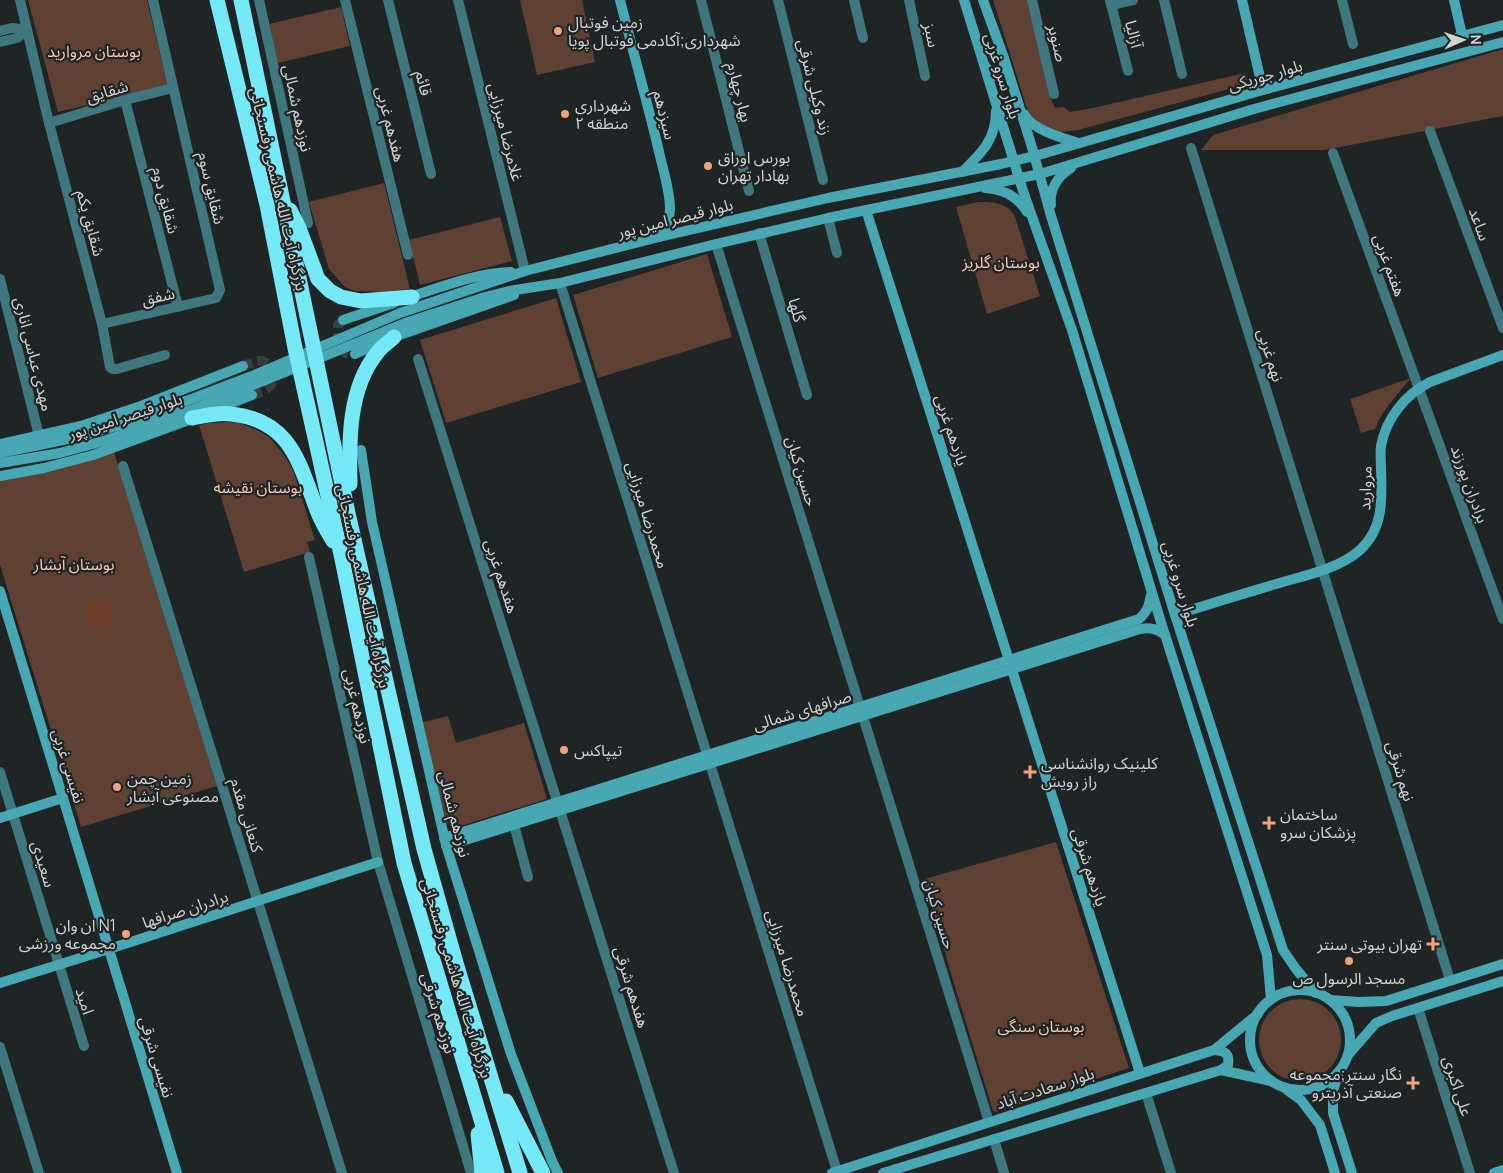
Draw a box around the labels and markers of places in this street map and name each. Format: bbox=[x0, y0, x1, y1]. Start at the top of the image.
place label: زمین فوتبال شهرداری;آکادمی فوتبال پویا bbox=[568, 11, 741, 51]
marker: زمین فوتبال شهرداری;آکادمی فوتبال پویا bbox=[552, 25, 564, 37]
place label: شهرداری منطقه ۲ bbox=[575, 94, 631, 134]
marker: شهرداری منطقه ۲ bbox=[559, 108, 571, 120]
place label: بورس اوراق بهادار تهران bbox=[718, 146, 790, 186]
marker: بورس اوراق بهادار تهران bbox=[702, 160, 714, 172]
place label: تیپاکس bbox=[574, 739, 623, 761]
marker: تیپاکس bbox=[558, 744, 570, 756]
place label: کلینیک روانشناسی راز رویش bbox=[1041, 752, 1158, 792]
marker: کلینیک روانشناسی راز رویش bbox=[1023, 765, 1037, 779]
place label: زمین چمن مصنوعی آبشار bbox=[126, 767, 219, 807]
marker: زمین چمن مصنوعی آبشار bbox=[111, 781, 123, 793]
place label: ساختمان پزشکان سرو bbox=[1280, 803, 1356, 843]
marker: ساختمان پزشکان سرو bbox=[1262, 816, 1276, 830]
place label: ان وان N1 مجموعه ورزشی bbox=[19, 914, 116, 954]
marker: ان وان N1 مجموعه ورزشی bbox=[120, 928, 132, 940]
place label: تهران بیوتی سنتر bbox=[1316, 933, 1422, 955]
marker: تهران بیوتی سنتر bbox=[1426, 937, 1440, 951]
marker: مسجد الرسول ص bbox=[1343, 955, 1355, 967]
place label: مسجد الرسول ص bbox=[1292, 967, 1406, 989]
place label: نگار سنتر;مجموعه صنعتی آذرپترو bbox=[1289, 1063, 1402, 1103]
marker: نگار سنتر;مجموعه صنعتی آذرپترو bbox=[1406, 1076, 1420, 1090]

